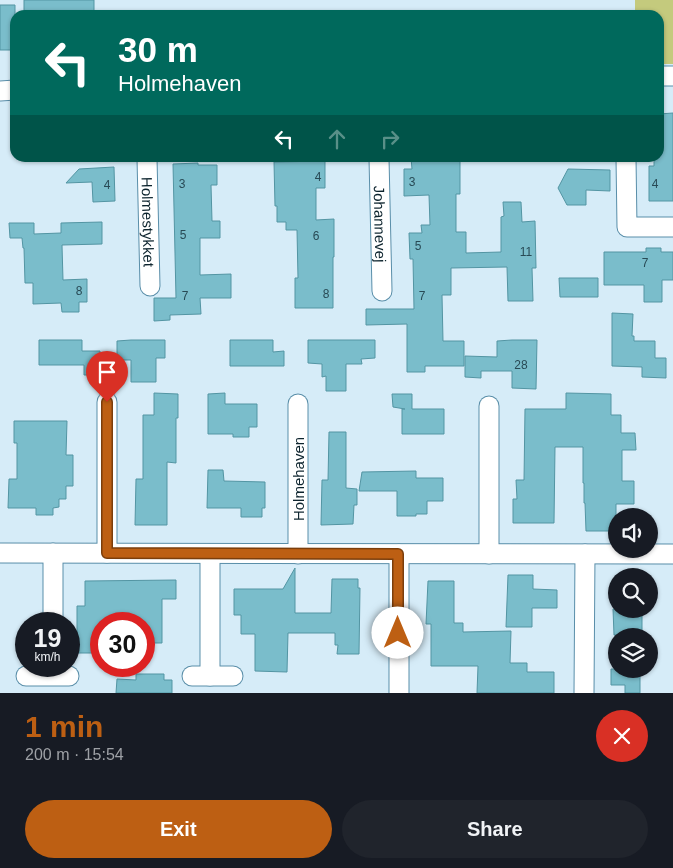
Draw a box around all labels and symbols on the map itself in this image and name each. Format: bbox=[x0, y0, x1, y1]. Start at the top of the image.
house number: 4 bbox=[315, 170, 322, 184]
house number: 3 bbox=[409, 175, 416, 189]
street label: Holmestykket bbox=[139, 177, 158, 268]
house number: 3 bbox=[179, 177, 186, 191]
house number: 4 bbox=[652, 177, 659, 191]
house number: 4 bbox=[104, 178, 111, 192]
street label: Johannevej bbox=[371, 185, 390, 263]
house number: 5 bbox=[180, 228, 187, 242]
house number: 6 bbox=[313, 229, 320, 243]
house number: 5 bbox=[415, 239, 422, 253]
house number: 11 bbox=[520, 245, 533, 259]
house number: 7 bbox=[642, 256, 649, 270]
house number: 8 bbox=[76, 284, 83, 298]
house number: 8 bbox=[323, 287, 330, 301]
house number: 7 bbox=[182, 289, 189, 303]
house number: 7 bbox=[419, 289, 426, 303]
pin bbox=[86, 351, 128, 402]
house number: 28 bbox=[514, 358, 528, 372]
street label: Holmehaven bbox=[290, 437, 307, 521]
position arrow bbox=[371, 606, 423, 658]
speed limit sign: 30 bbox=[90, 612, 155, 677]

